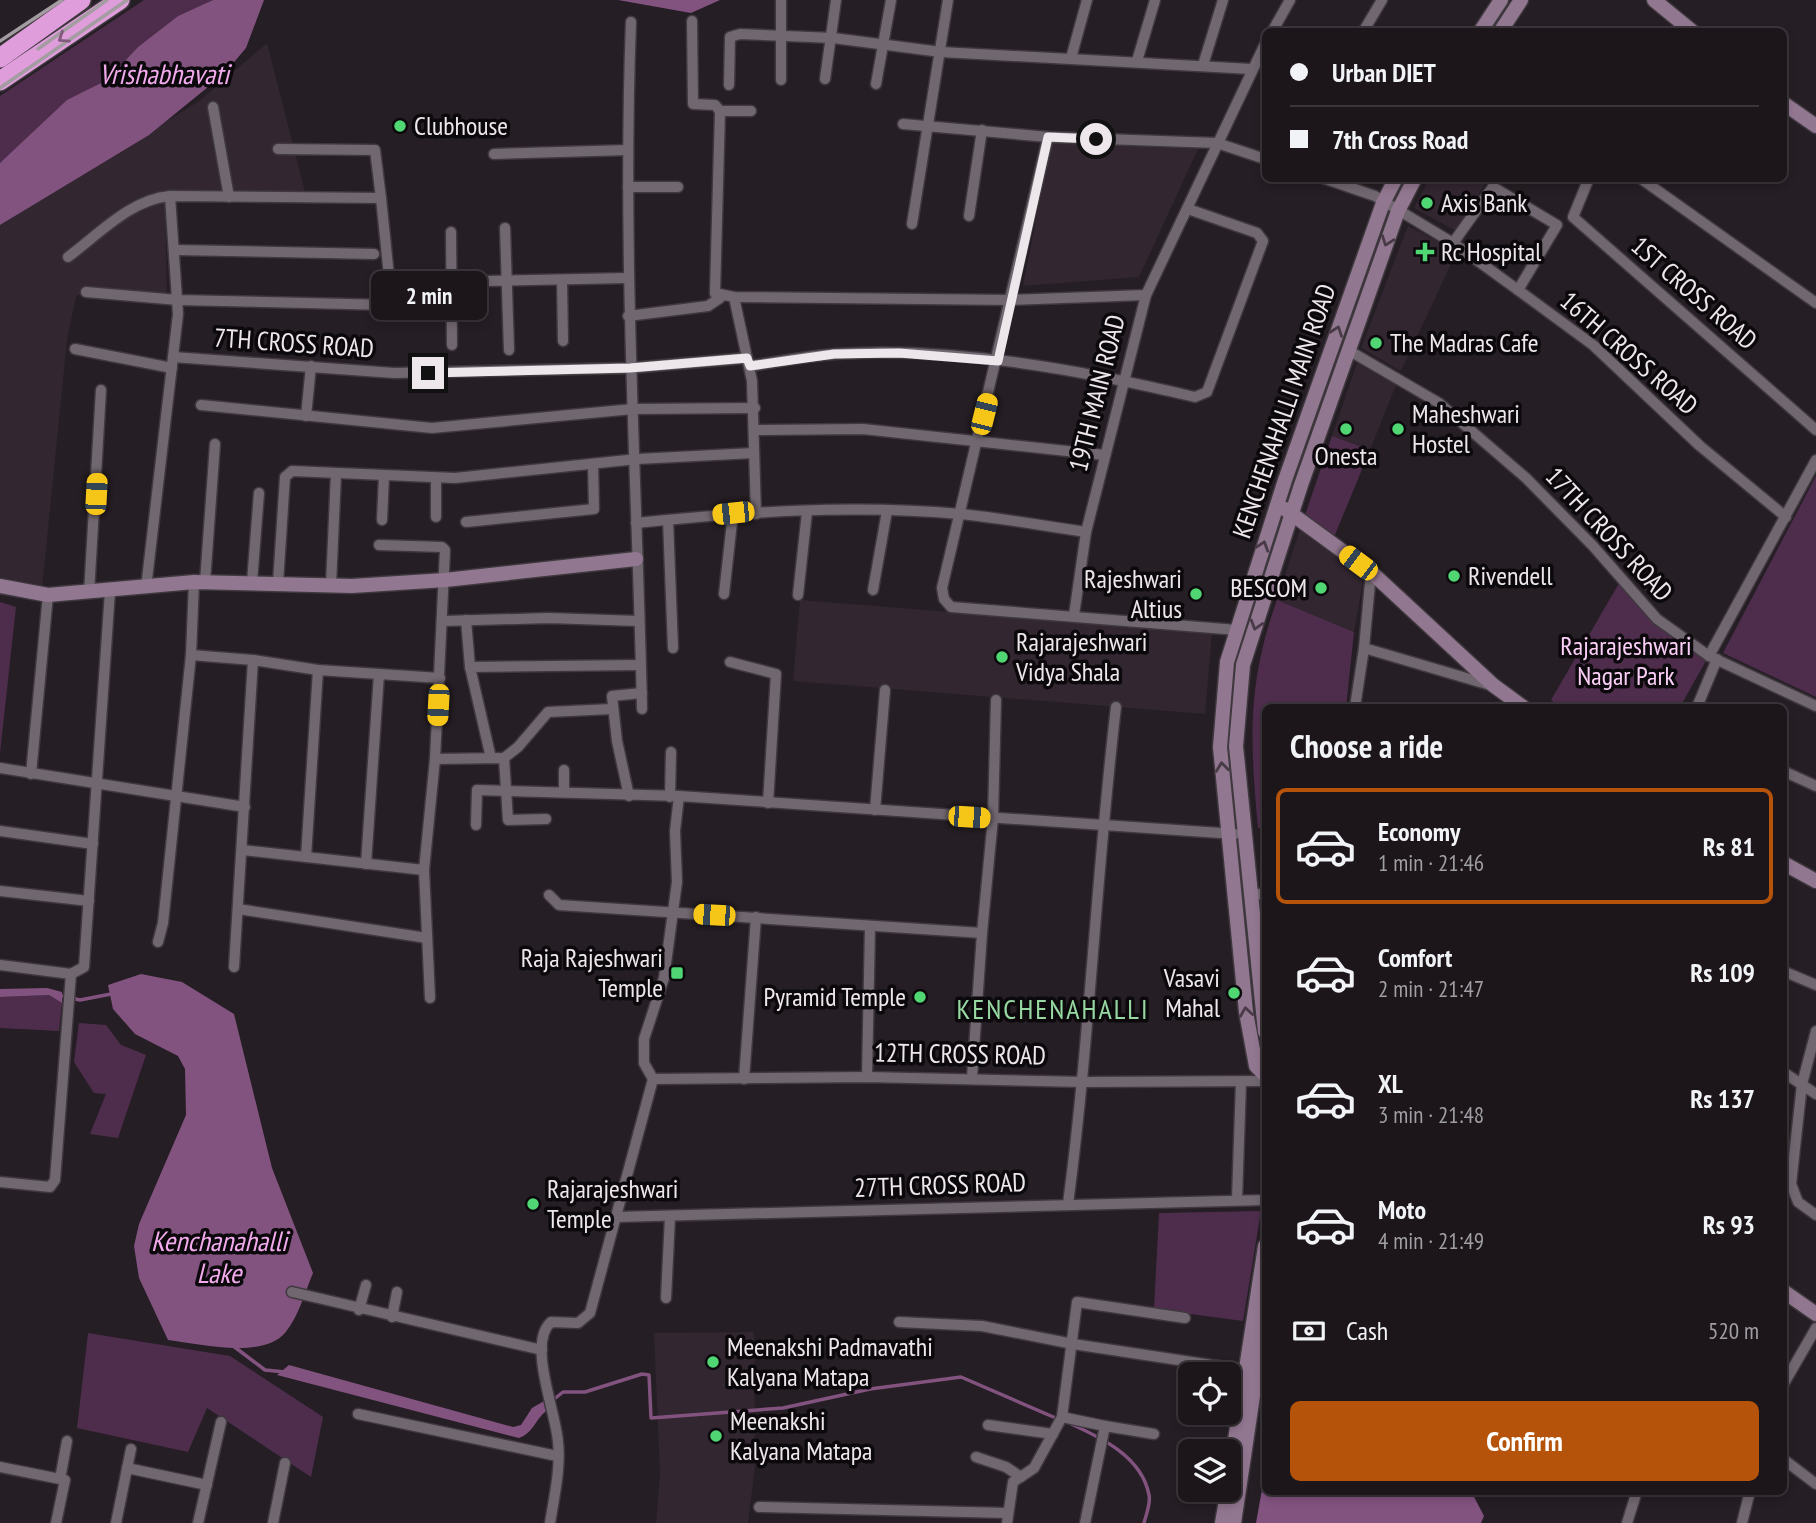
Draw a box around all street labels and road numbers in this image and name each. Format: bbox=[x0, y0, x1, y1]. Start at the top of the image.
street label: 1ST CROSS ROAD bbox=[1625, 229, 1764, 356]
street label: KENCHENAHALLI MAIN ROAD bbox=[1225, 279, 1343, 542]
street label: 16TH CROSS ROAD bbox=[1554, 284, 1705, 421]
street label: 19TH MAIN ROAD bbox=[1061, 311, 1132, 475]
street label: 7TH CROSS ROAD bbox=[213, 320, 375, 365]
street label: 17TH CROSS ROAD bbox=[1539, 460, 1680, 608]
street label: 12TH CROSS ROAD bbox=[874, 1036, 1046, 1071]
street label: 27TH CROSS ROAD bbox=[854, 1165, 1026, 1204]

